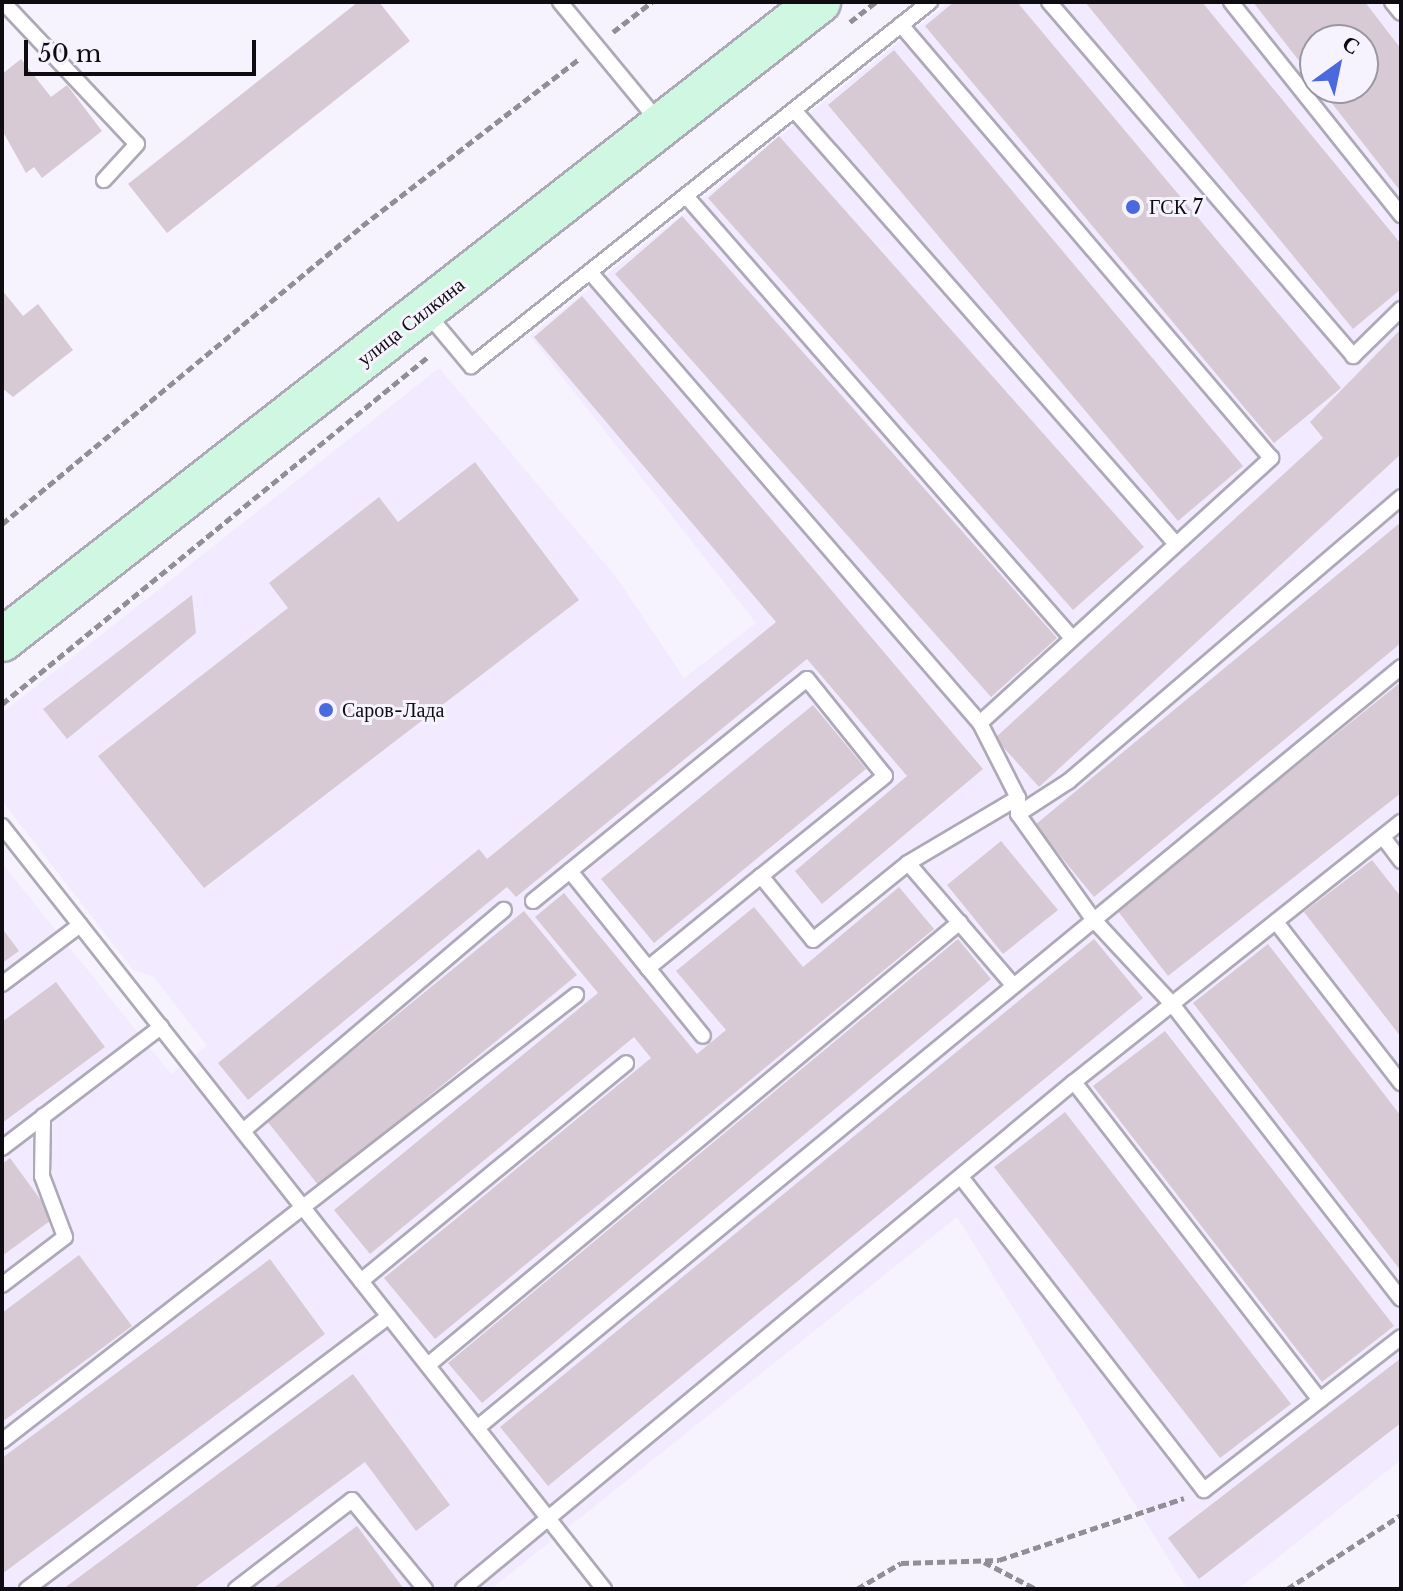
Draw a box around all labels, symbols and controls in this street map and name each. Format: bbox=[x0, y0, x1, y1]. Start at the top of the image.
scale bar bbox=[28, 24, 260, 74]
north arrow bbox=[1299, 24, 1379, 104]
text: С bbox=[1337, 29, 1365, 61]
text: 50 m bbox=[38, 39, 101, 68]
place label: ГСК 7 bbox=[1149, 195, 1203, 219]
marker: ГСК 7 bbox=[1124, 198, 1142, 216]
street label: улица Силкина bbox=[353, 273, 469, 371]
place label: Саров-Лада bbox=[342, 698, 444, 722]
marker: Саров-Лада bbox=[317, 701, 335, 719]

